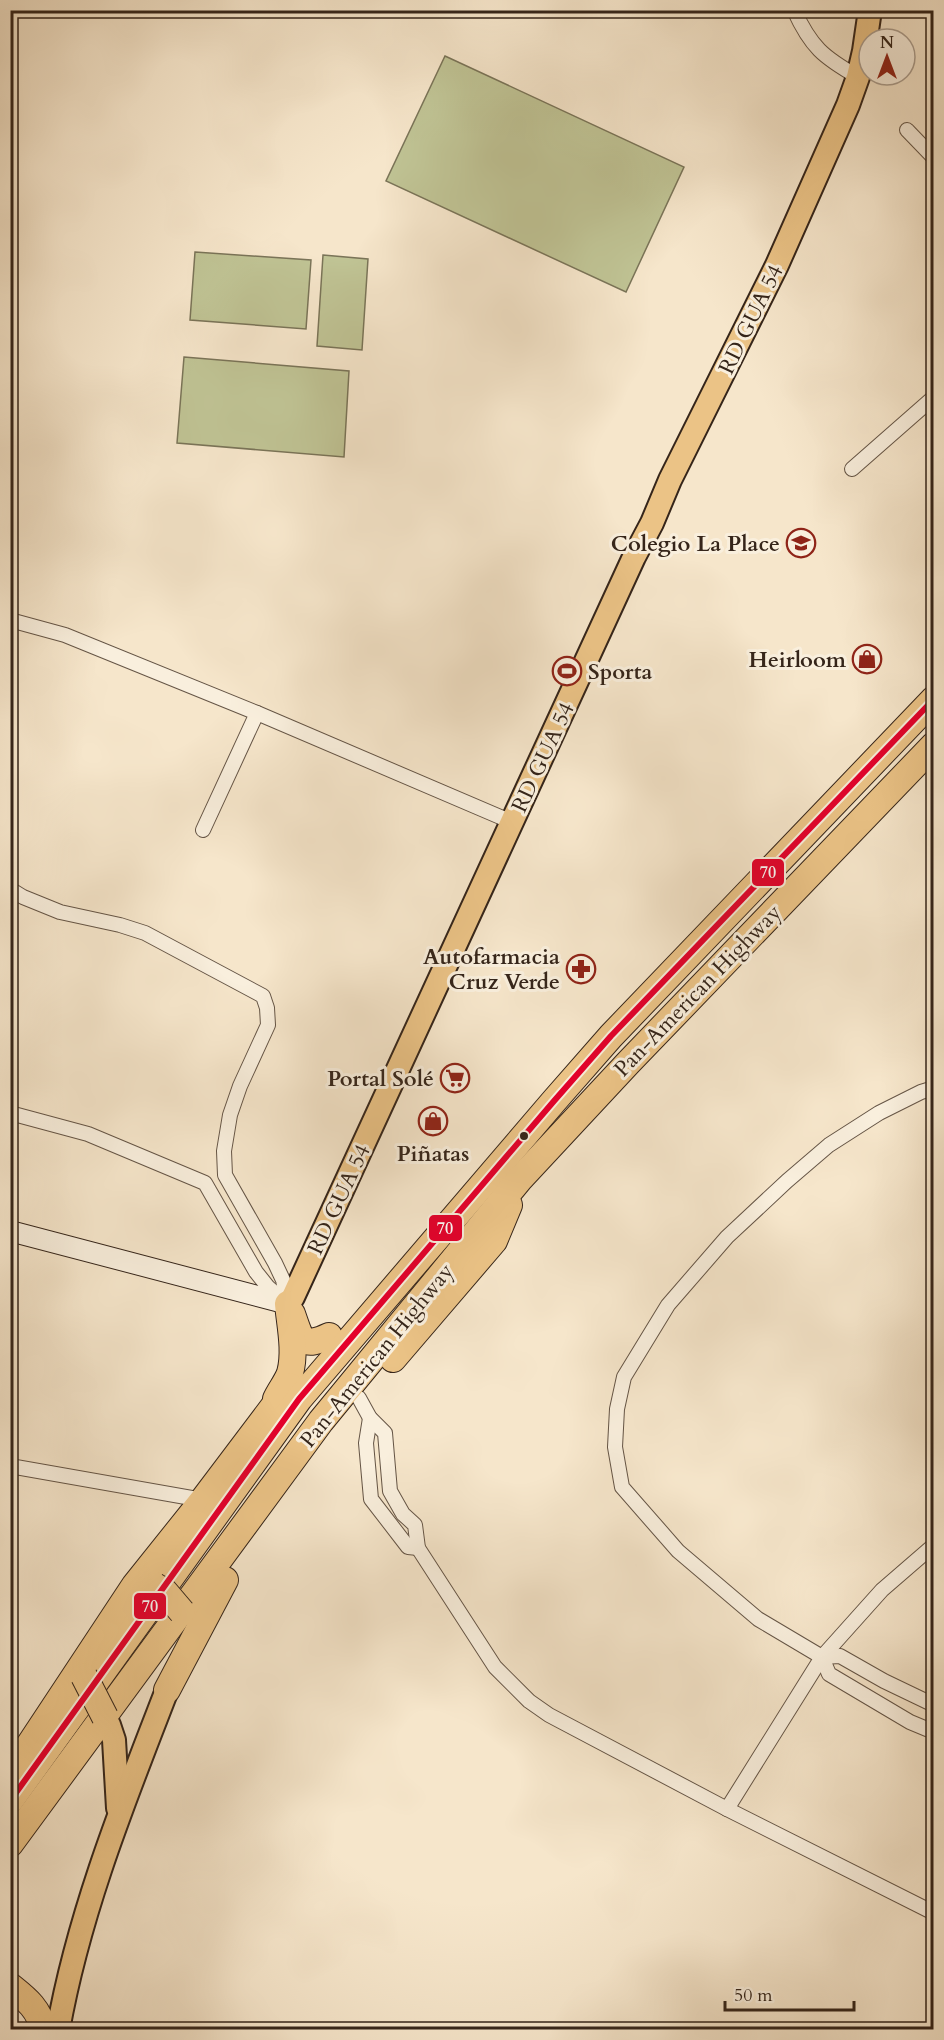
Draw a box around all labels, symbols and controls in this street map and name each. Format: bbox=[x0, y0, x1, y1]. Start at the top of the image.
north arrow bbox=[857, 27, 917, 87]
text: N bbox=[880, 32, 894, 54]
street label: RD GUA 54 bbox=[711, 260, 790, 379]
school or university icon: Colegio La Place bbox=[785, 527, 817, 559]
place label: Colegio La Place bbox=[611, 529, 780, 559]
shop icon: Heirloom bbox=[851, 643, 883, 675]
place label: Heirloom bbox=[749, 645, 847, 675]
sports icon: Sporta bbox=[551, 655, 583, 687]
place label: Sporta bbox=[588, 657, 652, 687]
street label: RD GUA 54 bbox=[504, 697, 582, 817]
line badge: 70 bbox=[751, 858, 785, 887]
text: 70 bbox=[760, 862, 776, 884]
street label: Pan-American Highway bbox=[607, 898, 788, 1083]
place label: Autofarmacia Cruz Verde bbox=[423, 942, 560, 997]
pharmacy icon: Autofarmacia Cruz Verde bbox=[565, 953, 597, 985]
supermarket icon: Portal Solé bbox=[439, 1062, 471, 1094]
place label: Portal Solé bbox=[327, 1064, 434, 1094]
shop icon: Piñatas bbox=[417, 1105, 449, 1137]
unlabelled marker bbox=[518, 1130, 530, 1142]
street label: RD GUA 54 bbox=[300, 1139, 378, 1259]
place label: Piñatas bbox=[397, 1139, 469, 1169]
line badge: 70 bbox=[428, 1214, 463, 1242]
text: 70 bbox=[437, 1218, 453, 1240]
street label: Pan-American Highway bbox=[293, 1257, 461, 1454]
line badge: 70 bbox=[133, 1592, 167, 1620]
text: 70 bbox=[142, 1596, 158, 1618]
scale bar bbox=[725, 1974, 854, 2012]
text: 50 m bbox=[734, 1983, 773, 2008]

